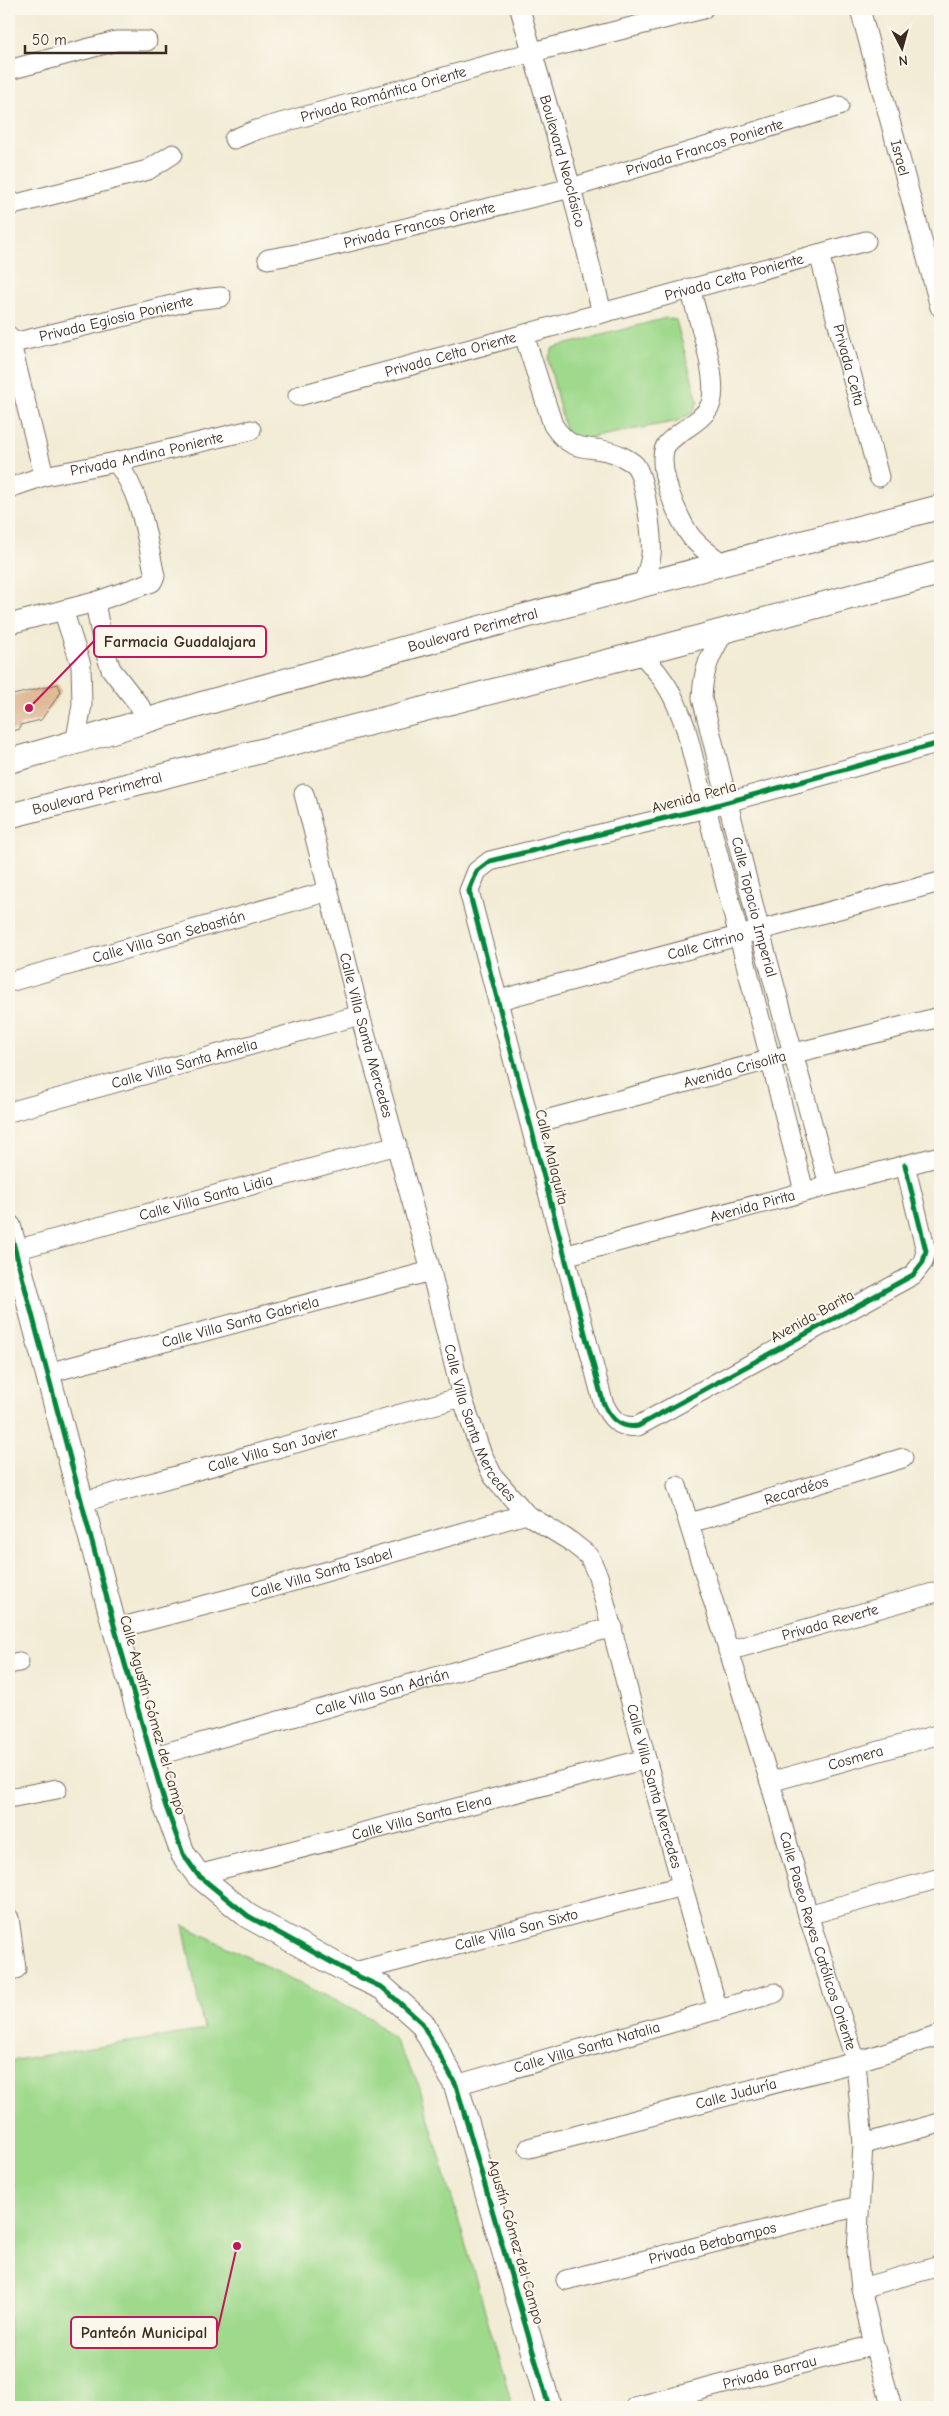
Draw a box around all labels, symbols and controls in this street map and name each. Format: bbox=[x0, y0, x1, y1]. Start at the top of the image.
scale bar bbox=[25, 22, 166, 54]
north arrow bbox=[876, 22, 926, 72]
text: 50 m bbox=[32, 31, 67, 49]
text: N bbox=[898, 52, 909, 69]
street label: Privada Romántica Oriente bbox=[298, 62, 469, 126]
street label: Boulevard Neoclásico bbox=[536, 93, 589, 229]
street label: Privada Francos Poniente bbox=[624, 114, 786, 180]
street label: Israel bbox=[887, 138, 913, 178]
street label: Privada Francos Oriente bbox=[342, 198, 497, 252]
street label: Privada Celta Poniente bbox=[662, 249, 806, 305]
street label: Privada Egiosia Poniente bbox=[37, 291, 195, 345]
street label: Privada Celta bbox=[829, 322, 868, 408]
street label: Privada Celta Oriente bbox=[383, 328, 518, 381]
street label: Privada Andina Poniente bbox=[69, 428, 225, 480]
street label: Boulevard Perimetral bbox=[406, 604, 540, 656]
callout: Farmacia Guadalajara bbox=[94, 626, 266, 657]
text: Farmacia Guadalajara bbox=[104, 633, 256, 651]
street label: Boulevard Perimetral bbox=[30, 768, 164, 819]
street label: Avenida Perla bbox=[650, 777, 738, 817]
street label: Calle Topacio Imperial bbox=[728, 835, 781, 979]
street label: Calle Villa San Sebastián bbox=[90, 906, 247, 967]
street label: Calle Citrino bbox=[665, 926, 746, 964]
street label: Calle Villa Santa Mercedes bbox=[336, 951, 397, 1120]
street label: Calle Villa Santa Amelia bbox=[109, 1035, 260, 1092]
street label: Avenida Crisolita bbox=[681, 1047, 788, 1092]
street label: Calle Malaquita bbox=[531, 1107, 573, 1207]
street label: Calle Villa Santa Lidia bbox=[137, 1171, 275, 1224]
street label: Avenida Pirita bbox=[708, 1186, 797, 1226]
street label: Avenida Barita bbox=[767, 1286, 857, 1346]
street label: Calle Villa Santa Gabriela bbox=[160, 1292, 321, 1351]
street label: Calle Villa Santa Mercedes bbox=[440, 1342, 520, 1505]
street label: Calle Villa San Javier bbox=[206, 1423, 340, 1476]
street label: Recardéos bbox=[762, 1472, 831, 1509]
street label: Calle Villa Santa Isabel bbox=[249, 1544, 394, 1602]
street label: Privada Reverte bbox=[780, 1600, 881, 1644]
street label: Calle Agustín Gómez del Campo bbox=[116, 1613, 190, 1817]
street label: Calle Villa San Adrián bbox=[313, 1665, 451, 1719]
street label: Calle Villa Santa Mercedes bbox=[623, 1702, 686, 1870]
street label: Cosmera bbox=[826, 1741, 885, 1774]
street label: Calle Villa Santa Elena bbox=[350, 1790, 493, 1844]
street label: Calle Paseo Reyes Católicos Oriente bbox=[776, 1829, 861, 2053]
street label: Calle Villa San Sixto bbox=[453, 1905, 580, 1954]
street label: Calle Villa Santa Natalia bbox=[511, 2018, 662, 2077]
street label: Calle Juduría bbox=[693, 2074, 779, 2113]
street label: Agustín Gómez del Campo bbox=[484, 2157, 548, 2327]
street label: Privada Betabampos bbox=[647, 2218, 778, 2268]
callout: Panteón Municipal bbox=[71, 2317, 217, 2348]
text: Panteón Municipal bbox=[81, 2324, 207, 2342]
street label: Privada Barrau bbox=[721, 2351, 818, 2393]

